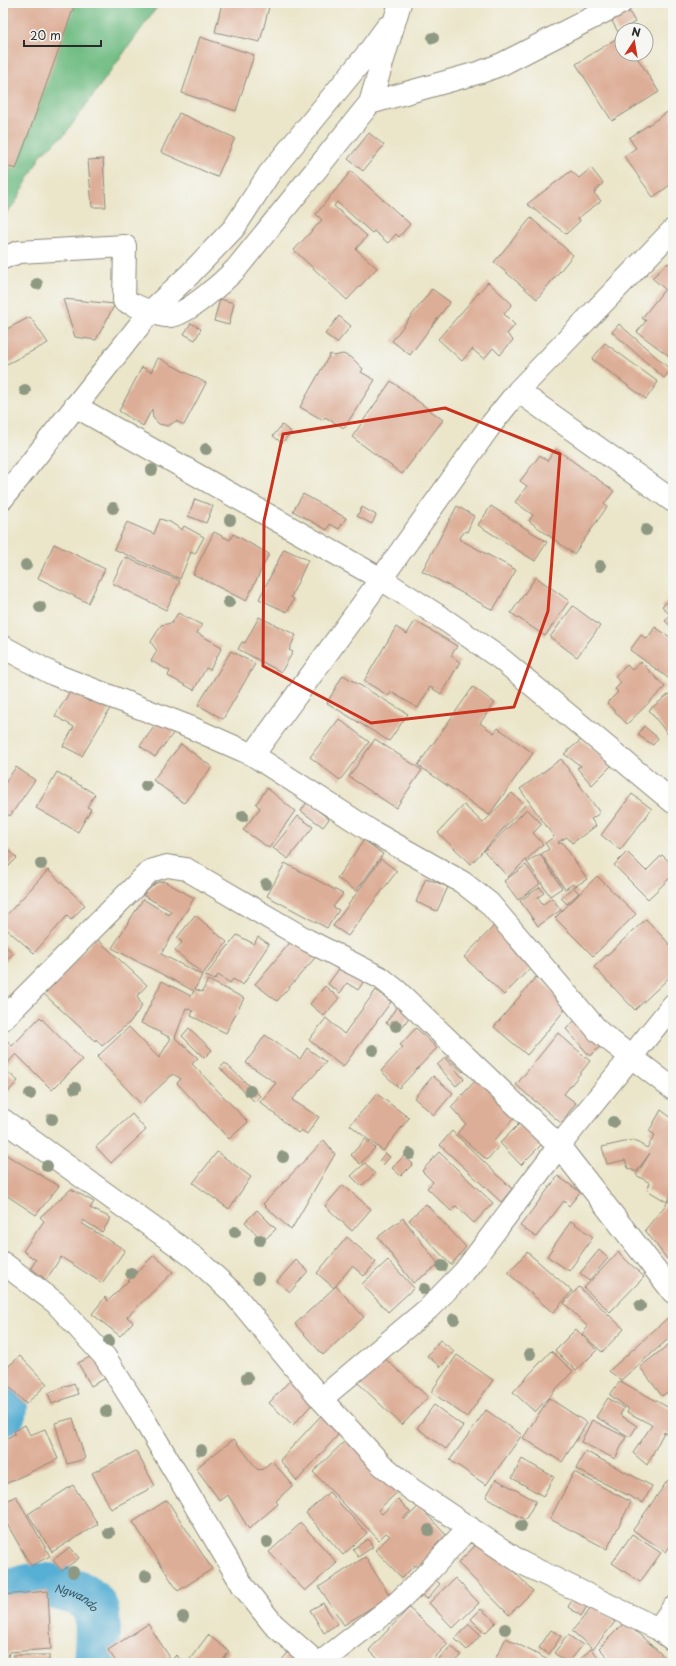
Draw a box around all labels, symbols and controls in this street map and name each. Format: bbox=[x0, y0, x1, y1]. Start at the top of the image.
scale bar bbox=[24, 22, 101, 48]
north arrow bbox=[614, 22, 654, 62]
text: N bbox=[630, 23, 642, 41]
text: 20 m bbox=[30, 26, 61, 44]
water label: Ngwando bbox=[53, 1579, 104, 1615]

